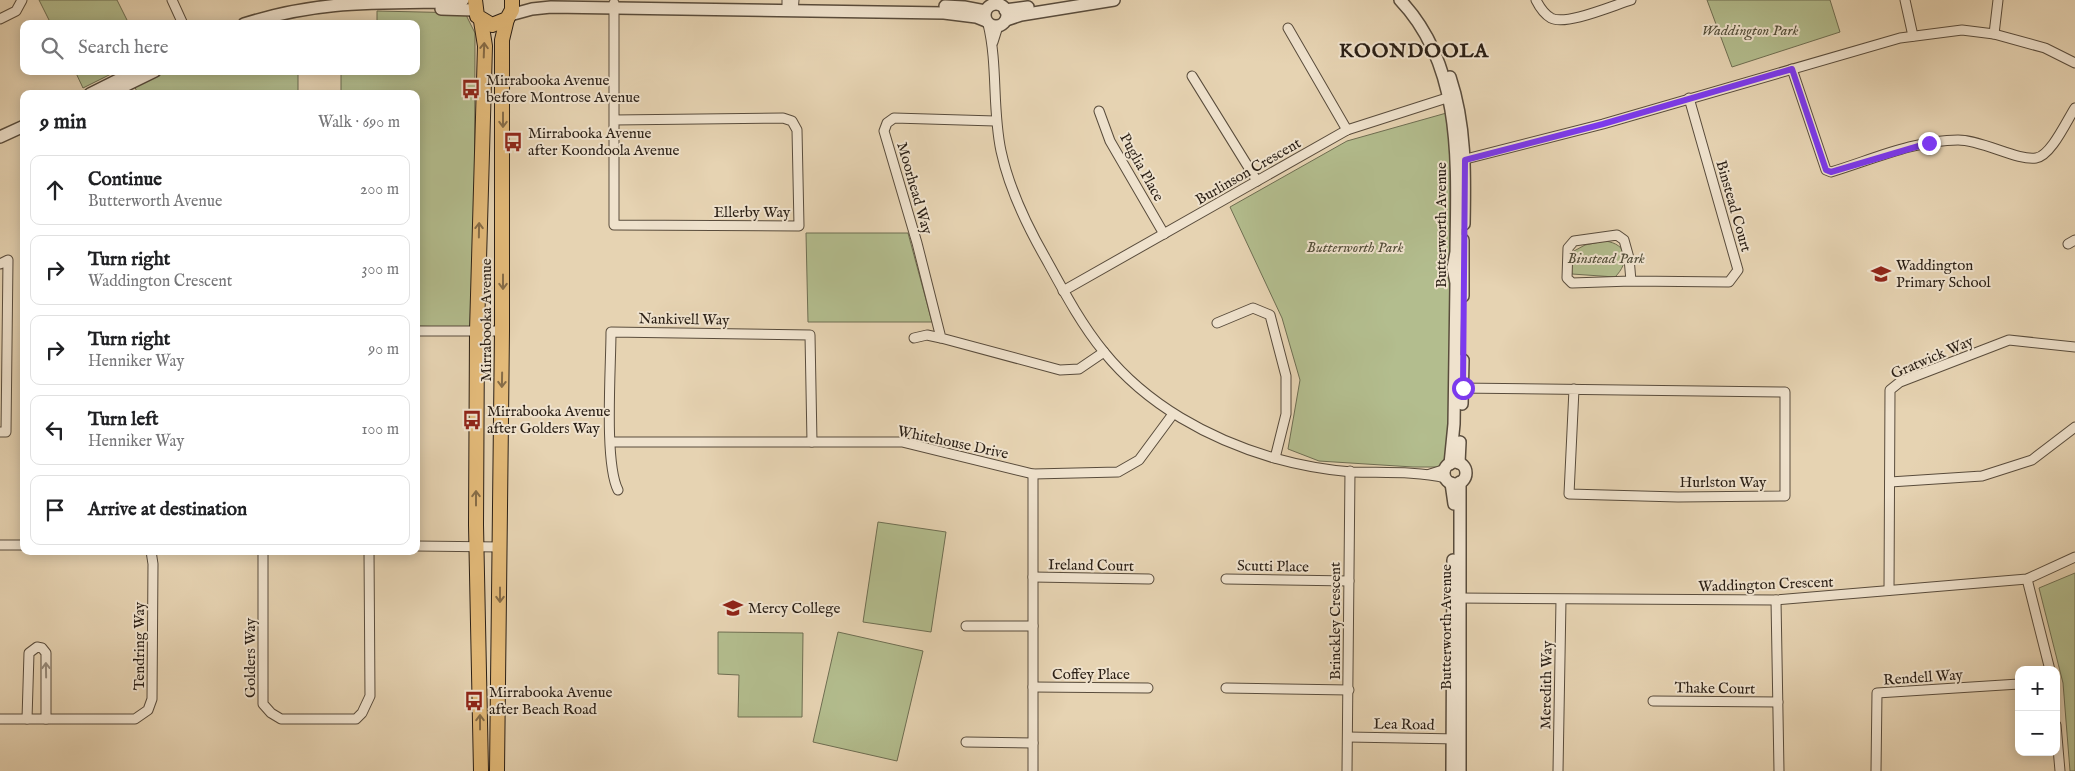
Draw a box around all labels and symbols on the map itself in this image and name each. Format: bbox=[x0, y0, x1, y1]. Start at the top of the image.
park label: Waddington Park bbox=[1702, 21, 1798, 41]
district label: KOONDOOLA bbox=[1339, 39, 1489, 64]
one-way arrow bbox=[479, 43, 489, 59]
place label: Mirrabooka Avenue before Montrose Avenue bbox=[486, 71, 640, 107]
bus stop icon: Mirrabooka Avenue before Montrose Avenue bbox=[460, 78, 482, 100]
one-way arrow bbox=[498, 112, 508, 128]
place label: Mirrabooka Avenue after Koondoola Avenue bbox=[528, 124, 680, 160]
street label: Puglia Place bbox=[1115, 130, 1168, 205]
bus stop icon: Mirrabooka Avenue after Koondoola Avenue bbox=[502, 131, 524, 153]
route end bbox=[1918, 132, 1941, 155]
street label: Burlinson Crescent bbox=[1192, 134, 1304, 209]
street label: Moorhead Way bbox=[892, 140, 937, 237]
street label: Binstead Court bbox=[1711, 158, 1756, 254]
street label: Butterworth Avenue bbox=[1432, 162, 1451, 288]
street label: Ellerby Way bbox=[714, 203, 791, 222]
one-way arrow bbox=[474, 223, 484, 239]
park label: Butterworth Park bbox=[1307, 238, 1403, 257]
park label: Binstead Park bbox=[1567, 249, 1645, 268]
place label: Waddington Primary School bbox=[1896, 256, 1992, 292]
street label: Mirrabooka Avenue bbox=[477, 258, 496, 382]
school or university icon: Waddington Primary School bbox=[1870, 263, 1892, 285]
one-way arrow bbox=[498, 274, 507, 290]
street label: Nankivell Way bbox=[638, 309, 730, 330]
street label: Gratwick Way bbox=[1888, 331, 1977, 383]
one-way arrow bbox=[497, 371, 507, 387]
route start bbox=[1452, 377, 1475, 400]
place label: Mirrabooka Avenue after Golders Way bbox=[487, 402, 610, 438]
bus stop icon: Mirrabooka Avenue after Golders Way bbox=[461, 409, 483, 431]
street label: Whitehouse Drive bbox=[896, 421, 1010, 464]
street label: Hurlston Way bbox=[1680, 473, 1767, 492]
one-way arrow bbox=[471, 490, 481, 506]
street label: Ireland Court bbox=[1048, 555, 1134, 576]
street label: Scutti Place bbox=[1237, 556, 1309, 577]
street label: Brinckley Crescent bbox=[1326, 562, 1345, 680]
street label: Butterworth Avenue bbox=[1437, 564, 1456, 690]
street label: Waddington Crescent bbox=[1698, 573, 1834, 596]
one-way arrow bbox=[495, 587, 505, 603]
school or university icon: Mercy College bbox=[722, 597, 744, 619]
place label: Mercy College bbox=[748, 599, 840, 618]
street label: Tendring Way bbox=[130, 601, 149, 690]
street label: Golders Way bbox=[241, 617, 260, 698]
street label: Meredith Way bbox=[1536, 640, 1557, 730]
one-way arrow bbox=[41, 663, 51, 679]
street label: Coffey Place bbox=[1052, 665, 1130, 684]
street label: Rendell Way bbox=[1883, 665, 1964, 690]
street label: Thake Court bbox=[1674, 678, 1756, 699]
place label: Mirrabooka Avenue after Beach Road bbox=[489, 683, 612, 719]
bus stop icon: Mirrabooka Avenue after Beach Road bbox=[463, 690, 485, 712]
street label: Lea Road bbox=[1373, 714, 1436, 735]
one-way arrow bbox=[475, 715, 485, 731]

